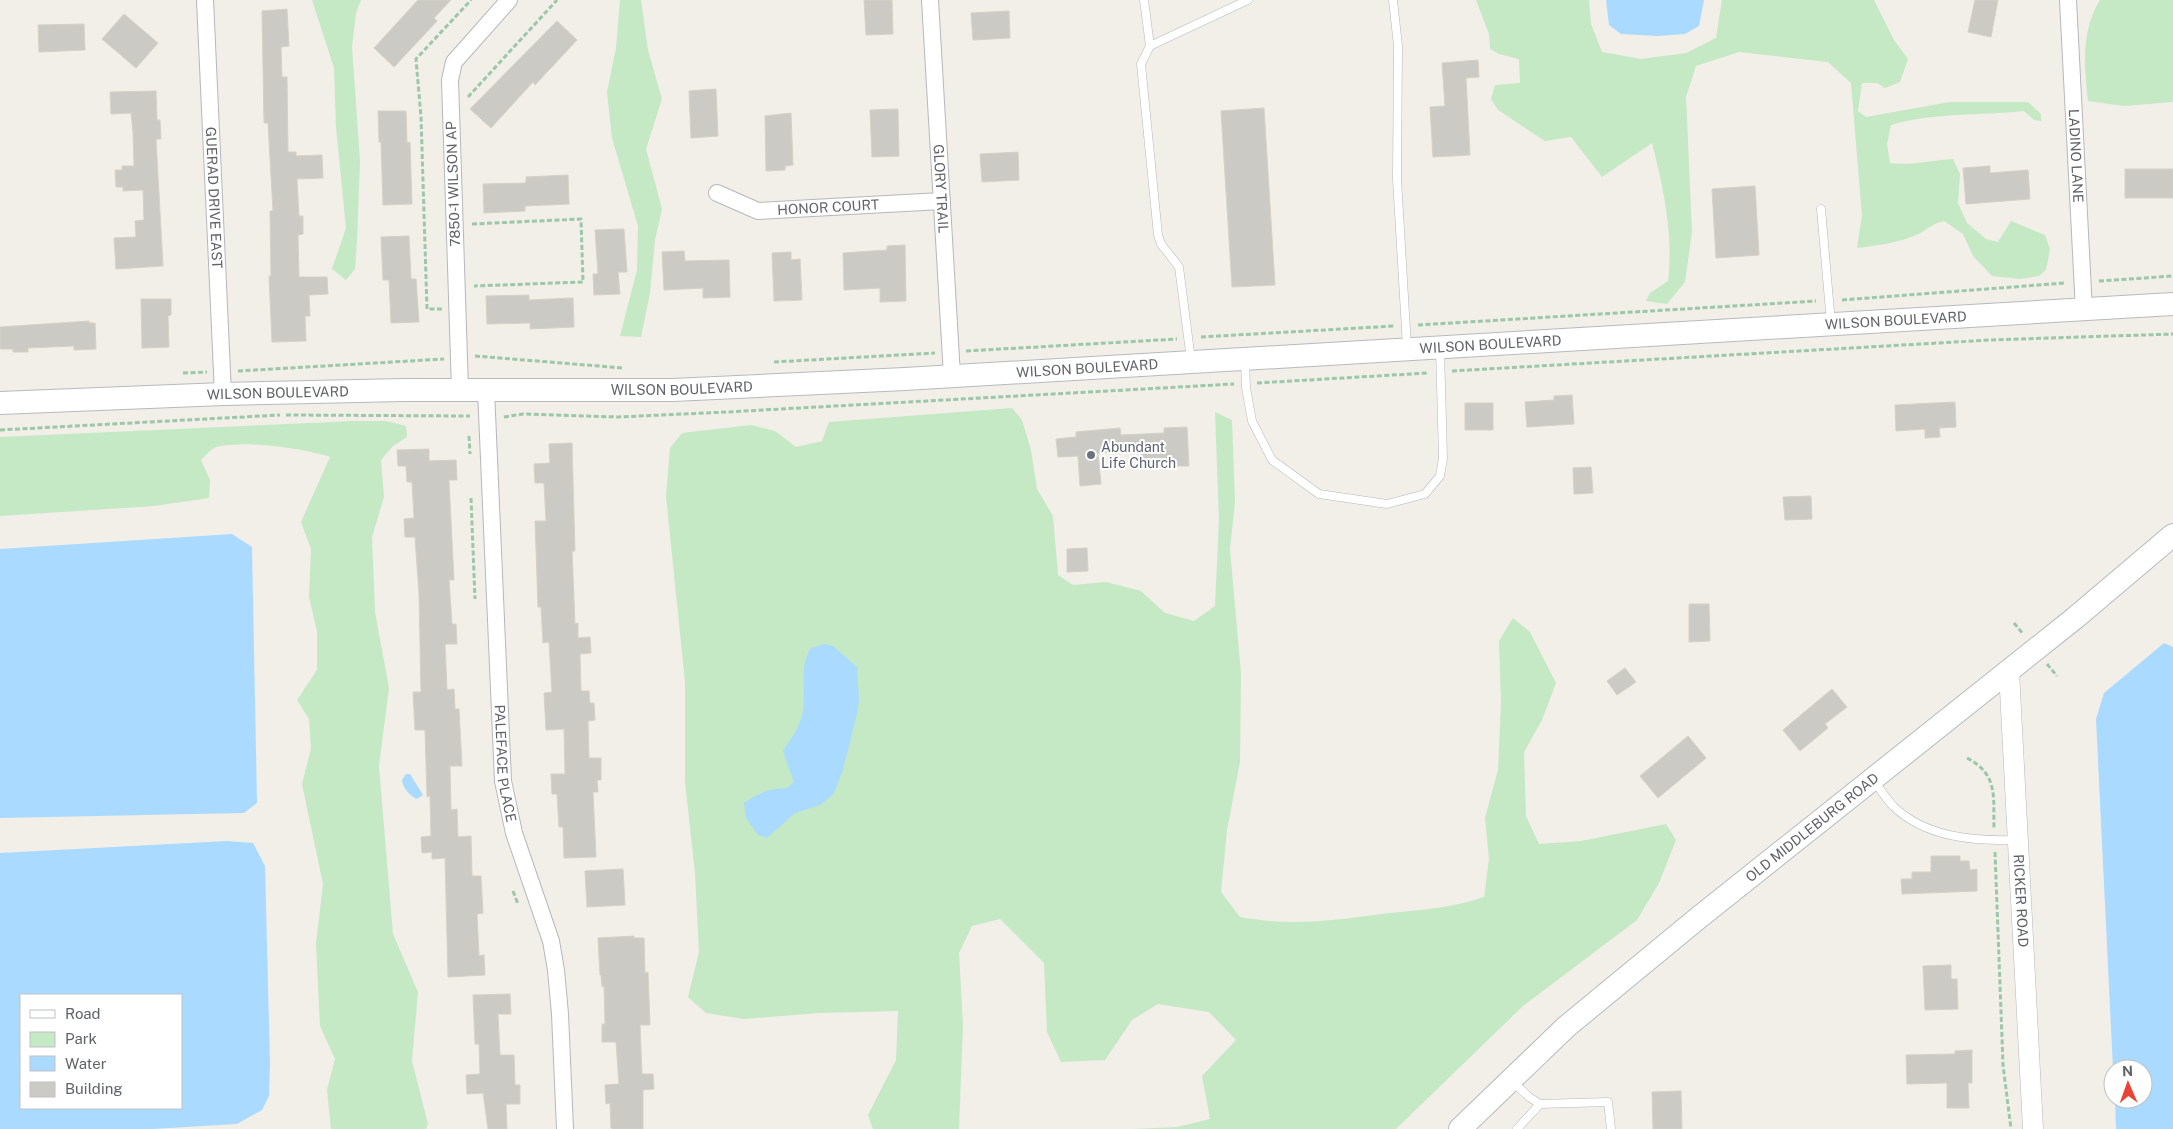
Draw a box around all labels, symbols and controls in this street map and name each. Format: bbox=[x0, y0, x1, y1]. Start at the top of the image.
street label: LADINO LANE bbox=[2066, 109, 2086, 203]
street label: 7850-1 WILSON AP bbox=[443, 121, 463, 247]
street label: GUERAD DRIVE EAST bbox=[203, 127, 225, 269]
street label: GLORY TRAIL bbox=[930, 144, 952, 234]
street label: HONOR COURT bbox=[777, 196, 879, 218]
street label: WILSON BOULEVARD bbox=[1824, 308, 1967, 333]
street label: WILSON BOULEVARD bbox=[1419, 332, 1562, 357]
street label: WILSON BOULEVARD bbox=[1016, 356, 1159, 380]
street label: WILSON BOULEVARD bbox=[611, 378, 753, 398]
street label: WILSON BOULEVARD bbox=[206, 383, 349, 403]
place label: Abundant Life Church bbox=[1101, 439, 1176, 471]
marker: Abundant Life Church bbox=[1085, 449, 1097, 461]
street label: PALEFACE PLACE bbox=[492, 704, 519, 824]
street label: OLD MIDDLEBURG ROAD bbox=[1742, 770, 1882, 885]
street label: RICKER ROAD bbox=[2011, 854, 2031, 948]
legend bbox=[20, 994, 182, 1109]
text: Road bbox=[65, 1005, 101, 1022]
text: Park bbox=[65, 1030, 97, 1047]
text: Water bbox=[65, 1055, 107, 1072]
north arrow bbox=[2103, 1059, 2153, 1109]
text: N bbox=[2122, 1063, 2133, 1079]
text: Building bbox=[65, 1080, 123, 1097]

